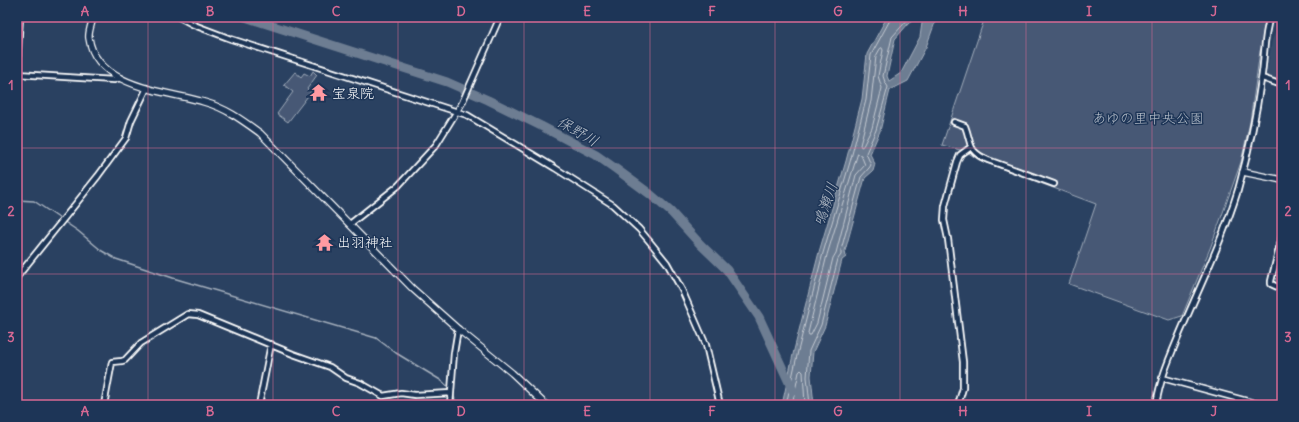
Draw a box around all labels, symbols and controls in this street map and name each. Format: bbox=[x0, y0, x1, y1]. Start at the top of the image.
text: A bbox=[81, 3, 90, 20]
text: B bbox=[206, 3, 215, 20]
text: C bbox=[332, 3, 341, 20]
text: D bbox=[456, 3, 466, 20]
text: E bbox=[583, 3, 591, 20]
text: F bbox=[708, 3, 716, 20]
text: G bbox=[833, 3, 843, 20]
text: H bbox=[958, 3, 968, 20]
text: I bbox=[1086, 3, 1092, 20]
text: J bbox=[1211, 3, 1218, 20]
text: 1 bbox=[8, 77, 14, 94]
text: 1 bbox=[1285, 77, 1291, 94]
temple icon: 宝泉院 bbox=[309, 83, 329, 103]
place label: 宝泉院 bbox=[332, 84, 374, 102]
park label: あゆの里中央公園 bbox=[1092, 109, 1204, 127]
water label: 保野川 bbox=[554, 112, 602, 150]
water label: 鳴瀬川 bbox=[809, 180, 841, 228]
text: 2 bbox=[7, 203, 15, 220]
text: 2 bbox=[1284, 203, 1292, 220]
temple icon: 出羽神社 bbox=[314, 232, 334, 252]
place label: 出羽神社 bbox=[337, 233, 393, 251]
text: 3 bbox=[7, 329, 15, 346]
text: 3 bbox=[1284, 329, 1292, 346]
text: A bbox=[81, 403, 90, 420]
text: B bbox=[206, 403, 215, 420]
text: C bbox=[332, 403, 341, 420]
text: D bbox=[456, 403, 466, 420]
text: E bbox=[583, 403, 591, 420]
text: F bbox=[708, 403, 716, 420]
text: G bbox=[833, 403, 843, 420]
text: H bbox=[958, 403, 968, 420]
text: I bbox=[1086, 403, 1092, 420]
text: J bbox=[1211, 403, 1218, 420]

